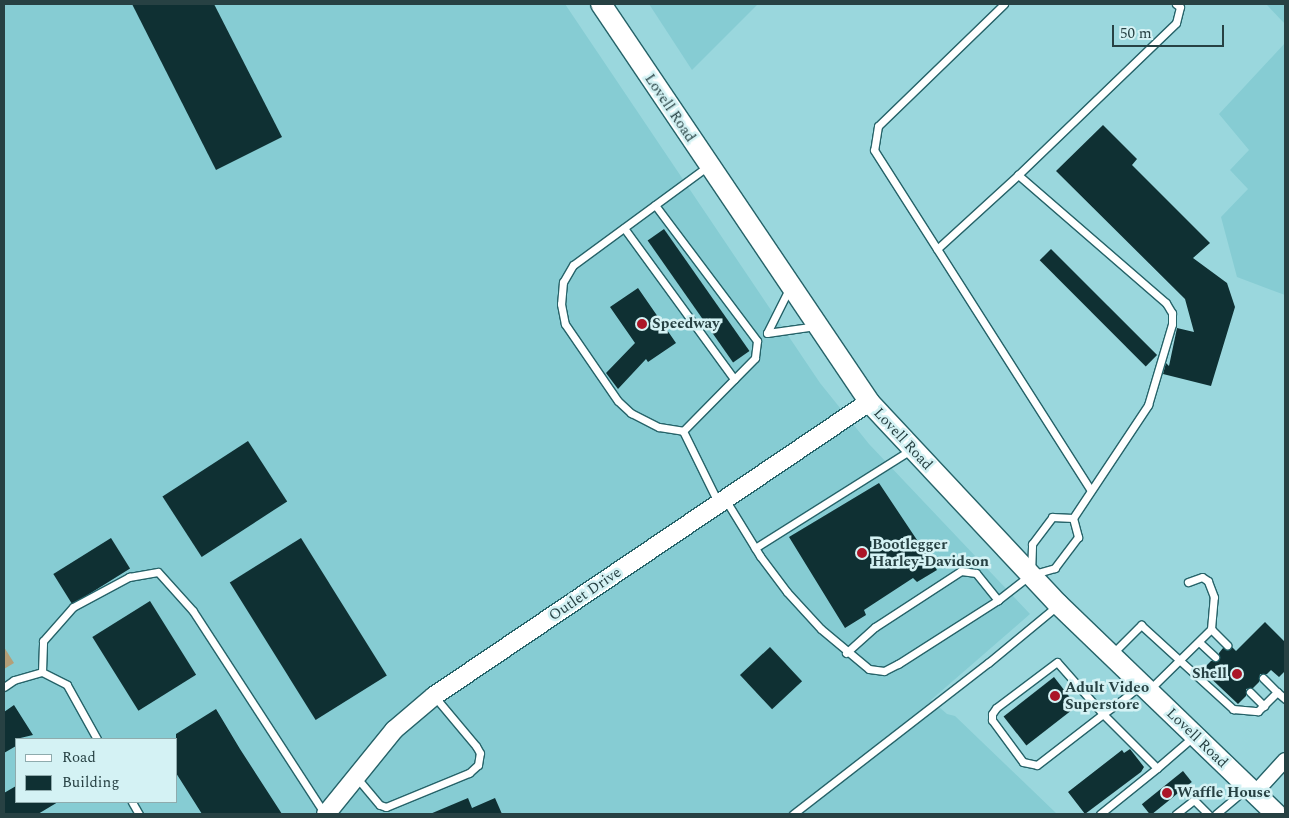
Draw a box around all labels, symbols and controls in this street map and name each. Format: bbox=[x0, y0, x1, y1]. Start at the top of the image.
scale bar bbox=[1114, 15, 1226, 47]
text: 50 m bbox=[1120, 22, 1152, 45]
street label: Lovell Road bbox=[641, 70, 699, 146]
place label: Speedway bbox=[652, 315, 719, 333]
marker: Speedway bbox=[636, 318, 648, 330]
street label: Lovell Road bbox=[870, 404, 936, 474]
place label: Bootlegger Harley-Davidson bbox=[872, 535, 989, 570]
marker: Bootlegger Harley-Davidson bbox=[856, 547, 868, 559]
street label: Outlet Drive bbox=[545, 563, 625, 625]
place label: Shell bbox=[1192, 665, 1227, 683]
marker: Shell bbox=[1231, 668, 1243, 680]
place label: Adult Video Superstore bbox=[1065, 678, 1149, 713]
marker: Adult Video Superstore bbox=[1049, 690, 1061, 702]
street label: Lovell Road bbox=[1163, 704, 1231, 772]
legend bbox=[15, 738, 178, 803]
text: Road bbox=[62, 746, 96, 769]
text: Building bbox=[62, 771, 119, 794]
place label: Waffle House bbox=[1177, 784, 1271, 802]
marker: Waffle House bbox=[1161, 787, 1173, 799]

